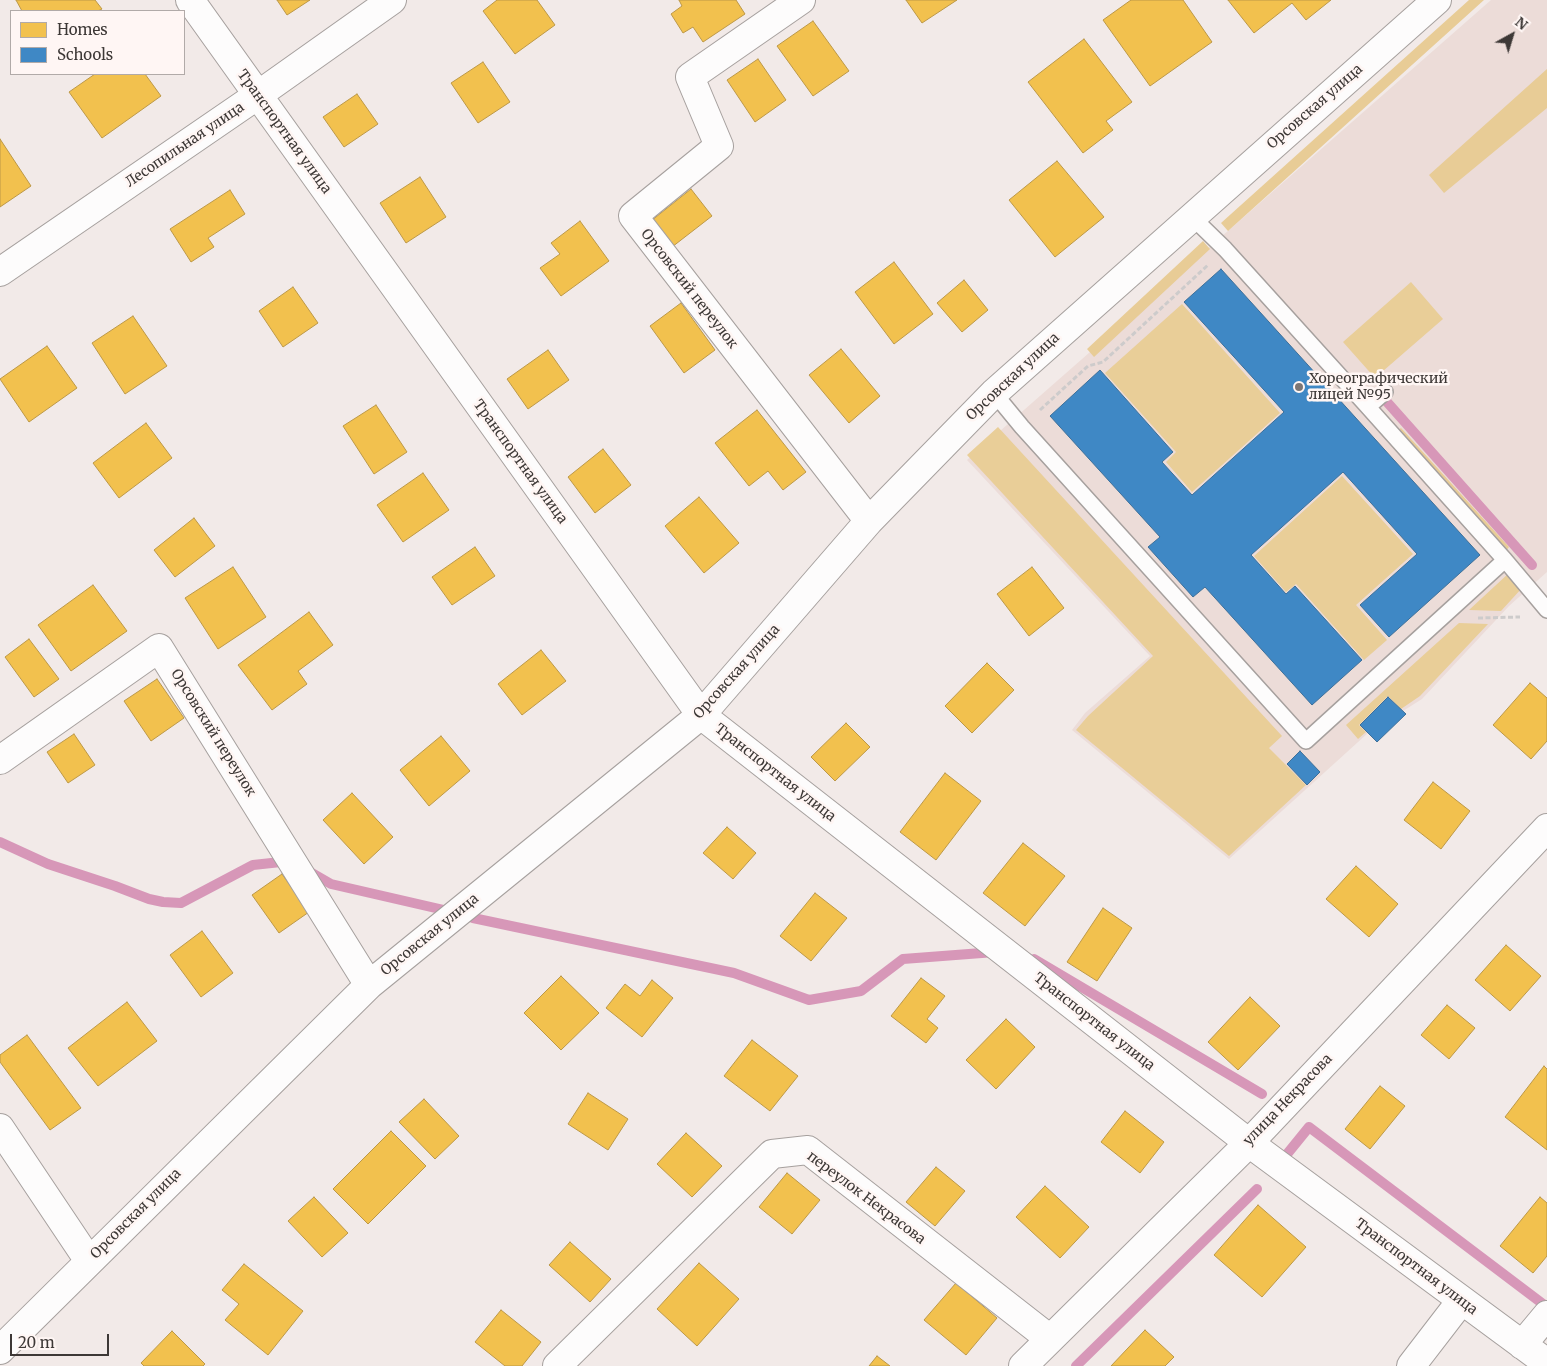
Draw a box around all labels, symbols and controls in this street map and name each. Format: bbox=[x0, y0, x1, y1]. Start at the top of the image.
legend bbox=[10, 10, 185, 75]
north arrow bbox=[1487, 10, 1537, 60]
text: N bbox=[1511, 13, 1531, 34]
text: Homes bbox=[57, 20, 108, 39]
text: Schools bbox=[57, 45, 113, 64]
street label: Орсовская улица bbox=[1264, 61, 1366, 153]
street label: Транспортная улица bbox=[233, 67, 335, 197]
street label: Лесопильная улица bbox=[123, 99, 247, 191]
street label: Орсовский переулок bbox=[637, 226, 741, 352]
street label: Орсовская улица bbox=[963, 330, 1063, 424]
place label: Хореографический лицей №95 bbox=[1309, 371, 1448, 404]
marker: Хореографический лицей №95 bbox=[1293, 381, 1305, 393]
street label: Транспортная улица bbox=[469, 397, 571, 527]
street label: Орсовская улица bbox=[690, 621, 784, 723]
street label: Орсовский переулок bbox=[167, 666, 259, 800]
street label: Транспортная улица bbox=[711, 721, 839, 825]
street label: Орсовская улица bbox=[378, 890, 482, 980]
street label: Транспортная улица bbox=[1030, 970, 1158, 1074]
street label: улица Некрасова bbox=[1240, 1051, 1336, 1149]
street label: переулок Некрасова bbox=[804, 1148, 928, 1248]
street label: Орсовская улица bbox=[87, 1165, 185, 1263]
street label: Транспортная улица bbox=[1351, 1215, 1481, 1319]
scale bar bbox=[12, 1324, 111, 1356]
text: 20 m bbox=[18, 1333, 55, 1352]

